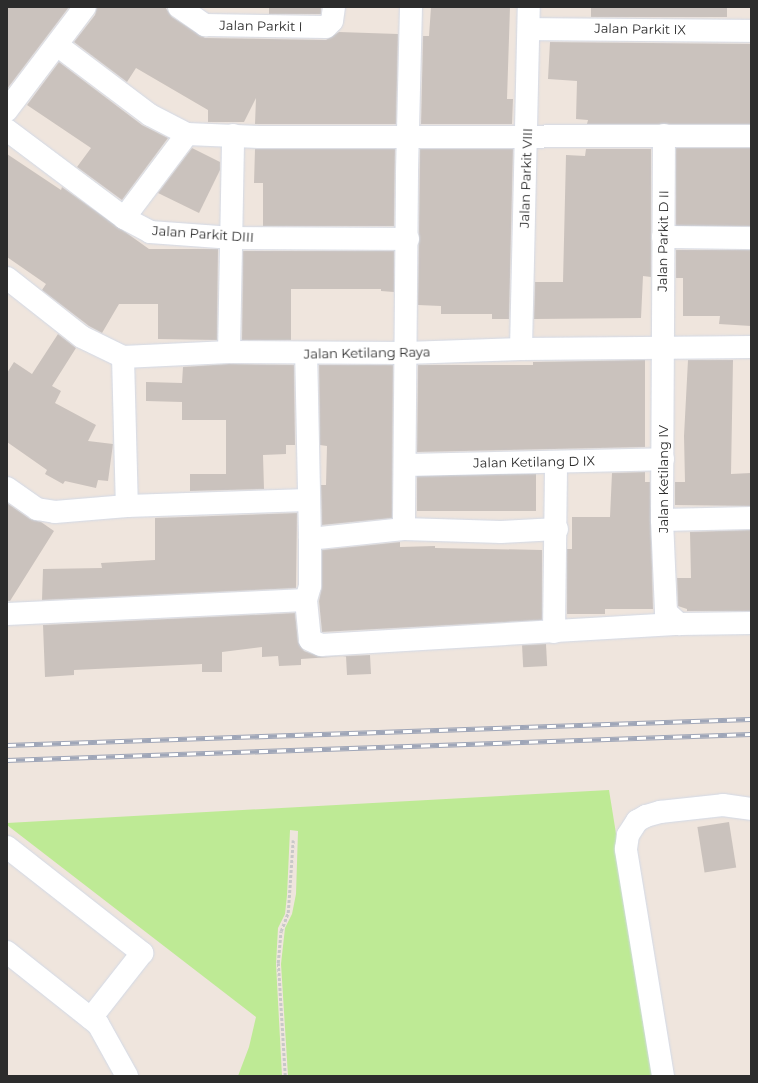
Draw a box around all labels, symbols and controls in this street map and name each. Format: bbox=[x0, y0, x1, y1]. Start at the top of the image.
street label: Jalan Parkit I bbox=[219, 17, 303, 35]
street label: Jalan Parkit IX bbox=[594, 20, 686, 38]
street label: Jalan Parkit VIII bbox=[516, 128, 536, 228]
street label: Jalan Parkit D II bbox=[654, 190, 672, 292]
street label: Jalan Parkit DIII bbox=[152, 223, 254, 245]
street label: Jalan Ketilang Raya bbox=[304, 344, 430, 362]
street label: Jalan Ketilang IV bbox=[655, 425, 671, 533]
street label: Jalan Ketilang D IX bbox=[473, 453, 595, 471]

